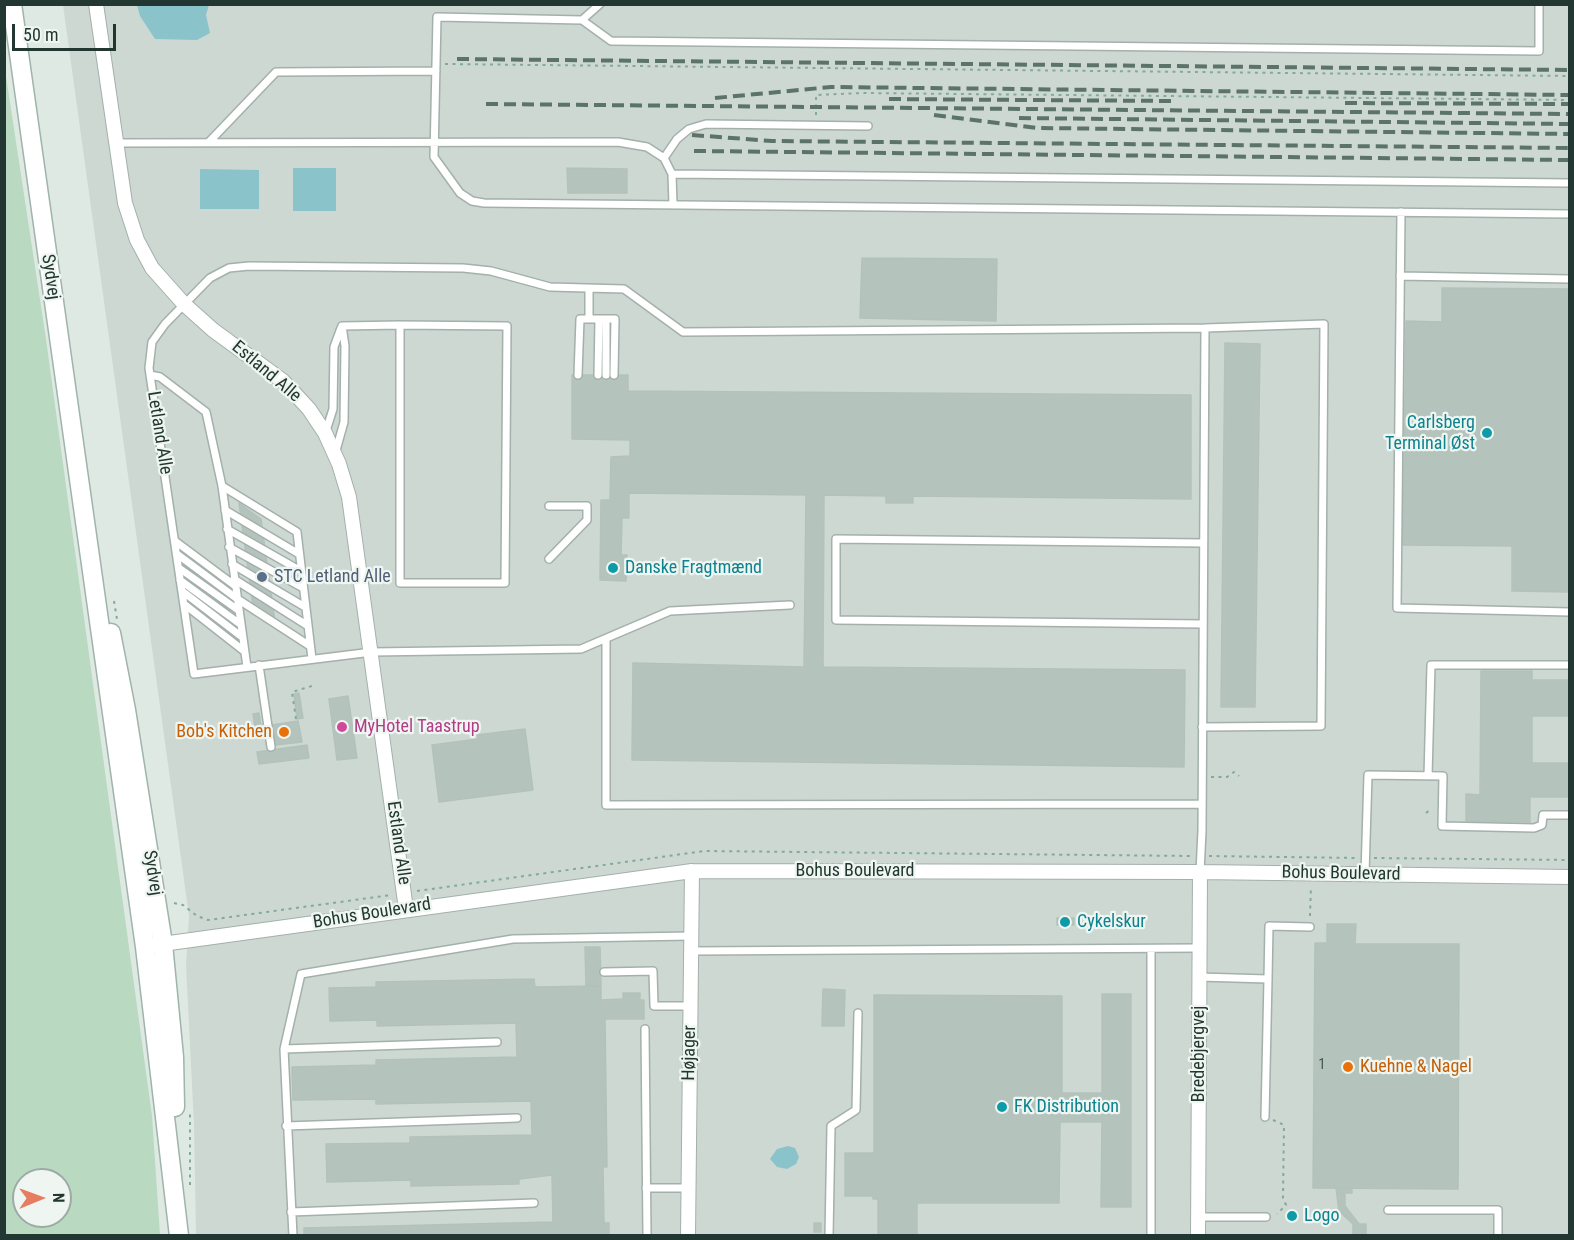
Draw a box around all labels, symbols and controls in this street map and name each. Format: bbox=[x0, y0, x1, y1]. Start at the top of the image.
scale bar bbox=[15, 12, 118, 50]
text: 50 m bbox=[23, 24, 58, 45]
street label: Sydvej bbox=[36, 253, 64, 301]
street label: Estland Alle bbox=[227, 337, 305, 407]
street label: Letland Alle bbox=[142, 390, 176, 476]
place label: Carlsberg Terminal Øst bbox=[1385, 412, 1475, 454]
marker: Carlsberg Terminal Øst bbox=[1480, 426, 1494, 440]
place label: Danske Fragtmænd bbox=[625, 557, 762, 579]
marker: Danske Fragtmænd bbox=[606, 561, 620, 575]
place label: STC Letland Alle bbox=[274, 566, 391, 588]
marker: STC Letland Alle bbox=[255, 570, 269, 584]
place label: MyHotel Taastrup bbox=[354, 716, 480, 738]
marker: MyHotel Taastrup bbox=[335, 720, 349, 734]
place label: Bob's Kitchen bbox=[176, 721, 272, 743]
marker: Bob's Kitchen bbox=[277, 725, 291, 739]
street label: Estland Alle bbox=[381, 800, 415, 886]
street label: Sydvej bbox=[138, 849, 166, 897]
street label: Bohus Boulevard bbox=[795, 860, 915, 882]
street label: Bohus Boulevard bbox=[1281, 862, 1401, 886]
street label: Bohus Boulevard bbox=[312, 894, 432, 934]
place label: Cykelskur bbox=[1077, 911, 1146, 933]
marker: Cykelskur bbox=[1058, 915, 1072, 929]
street label: Bredebjergvej bbox=[1188, 1006, 1210, 1102]
street label: Højager bbox=[679, 1025, 701, 1081]
house number: 1 bbox=[1318, 1056, 1326, 1074]
place label: Kuehne & Nagel bbox=[1360, 1056, 1472, 1078]
marker: Kuehne & Nagel bbox=[1341, 1060, 1355, 1074]
place label: FK Distribution bbox=[1014, 1096, 1119, 1118]
marker: FK Distribution bbox=[995, 1100, 1009, 1114]
north arrow bbox=[12, 1168, 72, 1228]
text: N bbox=[49, 1193, 68, 1203]
place label: Logo bbox=[1304, 1205, 1340, 1227]
marker: Logo bbox=[1285, 1209, 1299, 1223]

